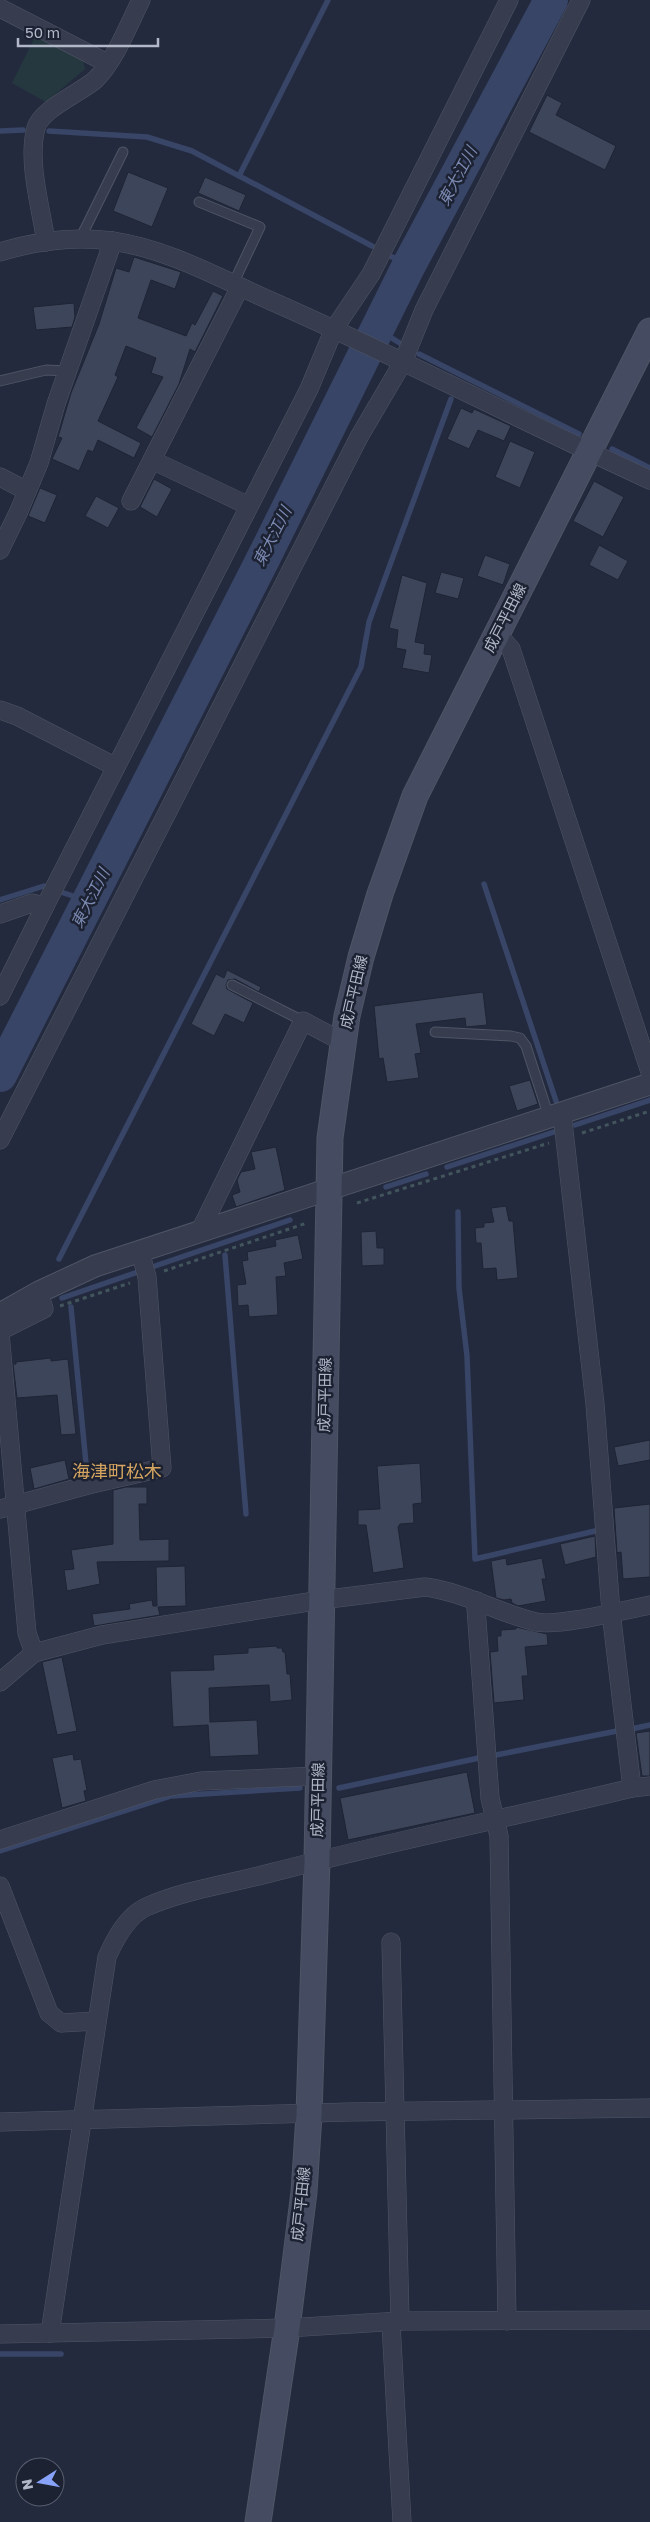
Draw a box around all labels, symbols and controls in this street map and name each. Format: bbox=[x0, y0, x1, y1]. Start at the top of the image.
scale bar bbox=[18, 15, 158, 47]
text: 50 m bbox=[25, 23, 60, 41]
water label: 東大江川 bbox=[433, 141, 482, 209]
water label: 東大江川 bbox=[249, 501, 296, 569]
street label: 成戸平田線 bbox=[479, 580, 529, 655]
water label: 東大江川 bbox=[67, 863, 114, 931]
street label: 成戸平田線 bbox=[336, 953, 370, 1030]
street label: 成戸平田線 bbox=[314, 1357, 334, 1433]
district label: 海津町松木 bbox=[72, 1460, 162, 1482]
street label: 成戸平田線 bbox=[307, 1762, 327, 1838]
street label: 成戸平田線 bbox=[287, 2166, 313, 2242]
north arrow bbox=[15, 2457, 65, 2507]
text: N bbox=[17, 2478, 36, 2491]

